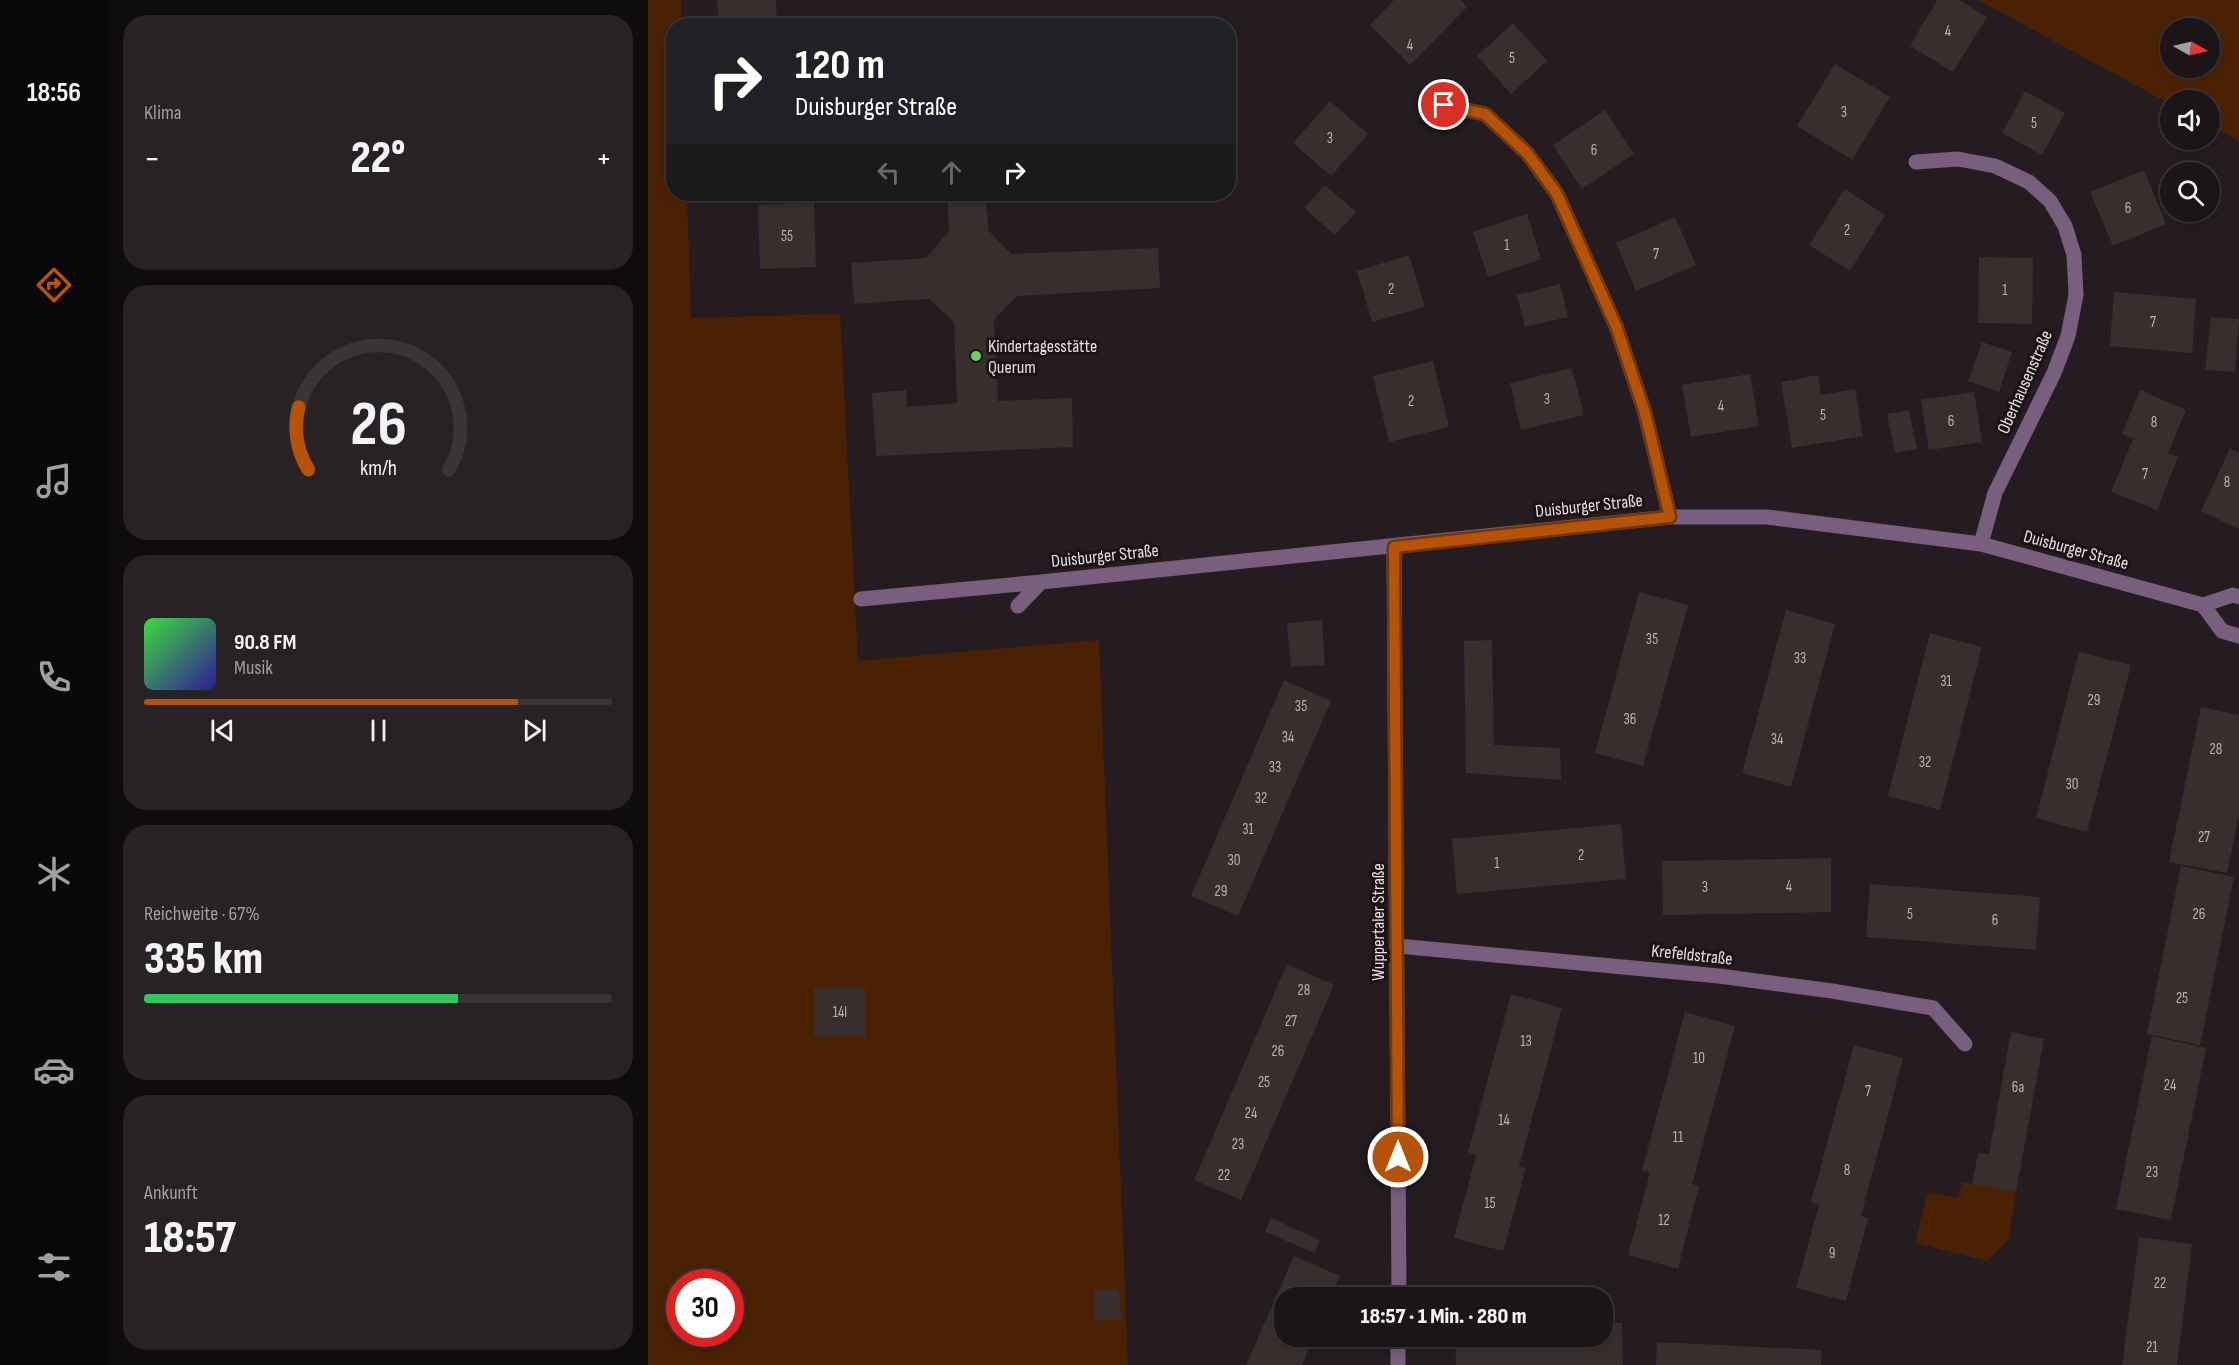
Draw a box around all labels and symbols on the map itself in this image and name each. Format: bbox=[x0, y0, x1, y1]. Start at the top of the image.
north arrow bbox=[2160, 18, 2220, 78]
house number: 4 bbox=[1945, 22, 1951, 41]
house number: 4 bbox=[1407, 36, 1413, 55]
house number: 5 bbox=[1509, 49, 1515, 68]
pin bbox=[1418, 79, 1469, 130]
house number: 3 bbox=[1841, 103, 1847, 122]
house number: 5 bbox=[2031, 114, 2037, 133]
house number: 3 bbox=[1327, 129, 1333, 148]
house number: 6 bbox=[1591, 141, 1597, 160]
house number: 6 bbox=[2125, 199, 2131, 218]
house number: 2 bbox=[1844, 221, 1850, 240]
house number: 55 bbox=[781, 227, 793, 246]
house number: 1 bbox=[1504, 236, 1510, 255]
house number: 7 bbox=[1653, 245, 1659, 264]
house number: 2 bbox=[1388, 280, 1394, 299]
house number: 1 bbox=[2002, 281, 2008, 300]
house number: 7 bbox=[2150, 313, 2156, 332]
street label: Oberhausenstraße bbox=[1993, 327, 2057, 437]
place label: Kindertagesstätte Querum bbox=[988, 336, 1097, 378]
marker: Kindertagesstätte Querum bbox=[969, 349, 983, 363]
house number: 3 bbox=[1544, 390, 1550, 409]
house number: 2 bbox=[1408, 392, 1414, 411]
house number: 4 bbox=[1718, 397, 1724, 416]
house number: 5 bbox=[1820, 406, 1826, 425]
house number: 6 bbox=[1948, 412, 1954, 431]
house number: 8 bbox=[2151, 413, 2157, 432]
house number: 7 bbox=[2142, 465, 2148, 484]
house number: 8 bbox=[2224, 473, 2230, 492]
street label: Duisburger Straße bbox=[1534, 490, 1644, 522]
street label: Duisburger Straße bbox=[2021, 526, 2131, 574]
street label: Duisburger Straße bbox=[1050, 540, 1160, 572]
house number: 35 bbox=[1646, 630, 1658, 649]
house number: 33 bbox=[1794, 649, 1806, 668]
house number: 31 bbox=[1940, 672, 1953, 691]
house number: 29 bbox=[2088, 691, 2100, 710]
house number: 35 bbox=[1295, 697, 1307, 716]
house number: 36 bbox=[1624, 710, 1636, 729]
house number: 34 bbox=[1282, 728, 1294, 747]
house number: 34 bbox=[1771, 730, 1783, 749]
house number: 28 bbox=[2210, 740, 2222, 759]
house number: 32 bbox=[1919, 753, 1931, 772]
house number: 33 bbox=[1269, 758, 1281, 777]
house number: 30 bbox=[2066, 775, 2078, 794]
house number: 32 bbox=[1255, 789, 1267, 808]
house number: 31 bbox=[1242, 820, 1255, 839]
house number: 27 bbox=[2198, 828, 2210, 847]
house number: 2 bbox=[1578, 846, 1584, 865]
house number: 30 bbox=[1228, 851, 1240, 870]
house number: 1 bbox=[1494, 854, 1500, 873]
street label: Wuppertaler Straße bbox=[1368, 863, 1389, 981]
house number: 4 bbox=[1786, 877, 1792, 896]
house number: 3 bbox=[1702, 878, 1708, 897]
house number: 29 bbox=[1215, 882, 1227, 901]
house number: 5 bbox=[1907, 905, 1913, 924]
house number: 26 bbox=[2193, 905, 2205, 924]
house number: 6 bbox=[1992, 911, 1998, 930]
street label: Krefeldstraße bbox=[1650, 940, 1734, 970]
house number: 28 bbox=[1298, 981, 1310, 1000]
house number: 25 bbox=[2176, 989, 2188, 1008]
house number: 14l bbox=[833, 1003, 847, 1022]
house number: 27 bbox=[1285, 1012, 1297, 1031]
house number: 13 bbox=[1520, 1032, 1532, 1051]
house number: 26 bbox=[1272, 1042, 1284, 1061]
house number: 10 bbox=[1693, 1049, 1705, 1068]
house number: 25 bbox=[1258, 1073, 1270, 1092]
house number: 24 bbox=[2164, 1076, 2176, 1095]
house number: 6a bbox=[2012, 1078, 2024, 1097]
house number: 7 bbox=[1865, 1082, 1871, 1101]
house number: 24 bbox=[1245, 1104, 1257, 1123]
house number: 14 bbox=[1498, 1111, 1510, 1130]
position arrow bbox=[1366, 1125, 1430, 1189]
house number: 11 bbox=[1673, 1128, 1684, 1147]
house number: 23 bbox=[1232, 1135, 1244, 1154]
house number: 8 bbox=[1844, 1161, 1850, 1180]
house number: 23 bbox=[2146, 1163, 2158, 1182]
house number: 22 bbox=[1218, 1166, 1230, 1185]
house number: 15 bbox=[1484, 1194, 1496, 1213]
house number: 12 bbox=[1658, 1211, 1670, 1230]
house number: 9 bbox=[1829, 1244, 1835, 1263]
speed limit sign: 30 bbox=[666, 1269, 744, 1347]
house number: 22 bbox=[2154, 1274, 2166, 1293]
house number: 21 bbox=[2146, 1338, 2158, 1357]

